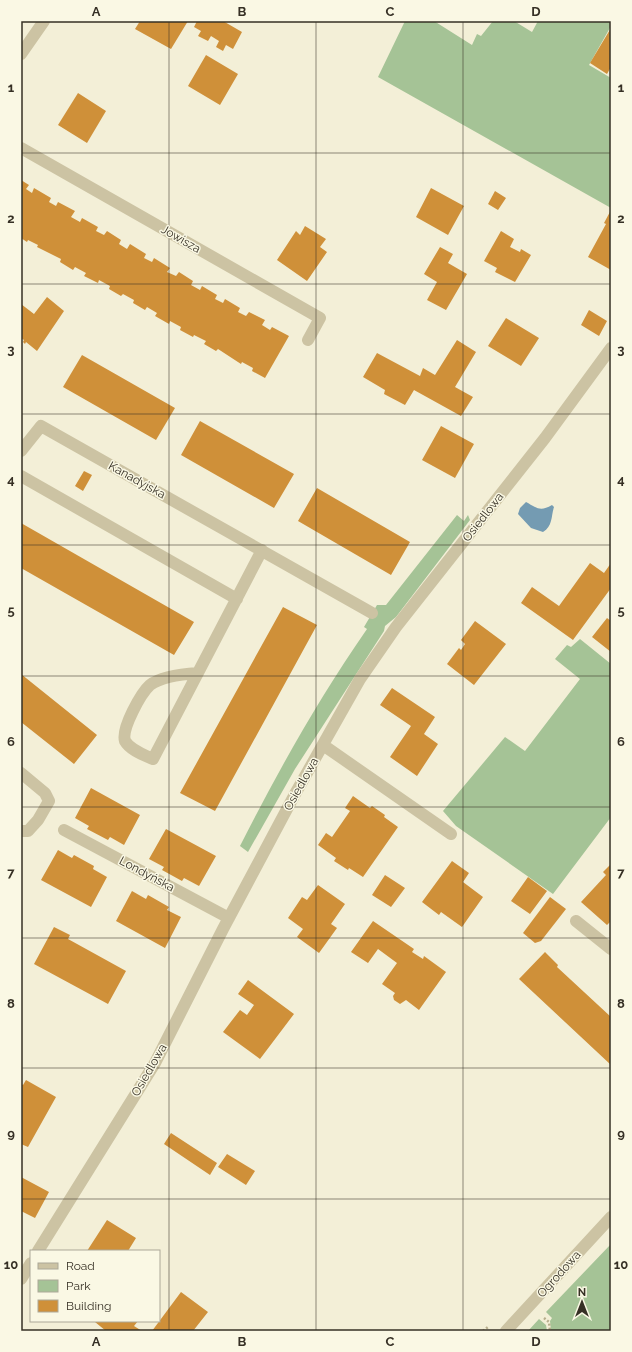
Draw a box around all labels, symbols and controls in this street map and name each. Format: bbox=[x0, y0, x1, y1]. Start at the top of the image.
text: A bbox=[92, 4, 101, 19]
text: B bbox=[238, 4, 247, 19]
text: C bbox=[386, 4, 395, 19]
text: D bbox=[531, 4, 541, 19]
text: 1 bbox=[8, 80, 15, 95]
text: 1 bbox=[618, 80, 625, 95]
text: 2 bbox=[7, 211, 15, 226]
text: 2 bbox=[617, 211, 625, 226]
street label: Jowisza bbox=[159, 222, 203, 256]
text: 3 bbox=[7, 342, 15, 357]
text: 3 bbox=[617, 342, 625, 357]
street label: Kanadyjska bbox=[106, 459, 168, 501]
text: 4 bbox=[7, 472, 15, 487]
text: 4 bbox=[617, 472, 625, 487]
street label: Osiedlowa bbox=[460, 490, 506, 544]
text: 5 bbox=[7, 603, 15, 618]
text: 5 bbox=[617, 603, 625, 618]
text: 6 bbox=[7, 734, 15, 749]
text: 6 bbox=[617, 734, 625, 749]
street label: Osiedlowa bbox=[281, 755, 321, 813]
street label: Londyńska bbox=[117, 854, 177, 894]
text: 7 bbox=[7, 865, 15, 880]
text: 7 bbox=[617, 865, 625, 880]
text: 8 bbox=[7, 996, 15, 1011]
text: 8 bbox=[617, 996, 625, 1011]
street label: Osiedlowa bbox=[128, 1041, 170, 1099]
text: 9 bbox=[7, 1126, 15, 1141]
text: 9 bbox=[617, 1126, 625, 1141]
street label: Ogrodowa bbox=[534, 1248, 584, 1300]
legend bbox=[30, 1250, 160, 1322]
text: 10 bbox=[4, 1257, 18, 1272]
text: 10 bbox=[614, 1257, 628, 1272]
text: Road bbox=[66, 1259, 95, 1273]
text: Park bbox=[66, 1279, 91, 1293]
north arrow bbox=[562, 1282, 602, 1322]
text: N bbox=[578, 1286, 586, 1299]
text: Building bbox=[66, 1299, 112, 1313]
text: A bbox=[92, 1334, 101, 1349]
text: B bbox=[238, 1334, 247, 1349]
text: C bbox=[386, 1334, 395, 1349]
text: D bbox=[531, 1334, 541, 1349]

